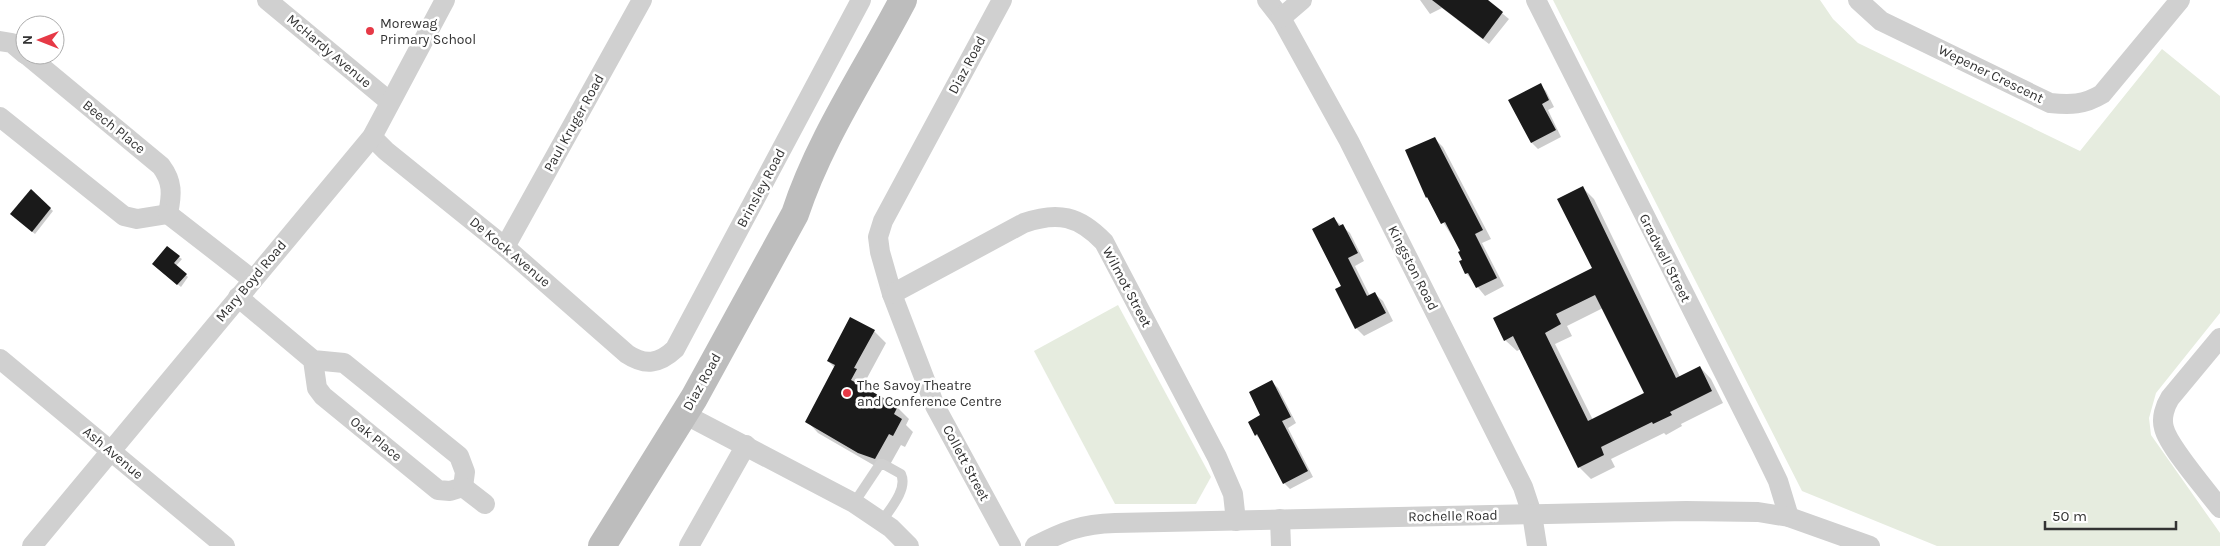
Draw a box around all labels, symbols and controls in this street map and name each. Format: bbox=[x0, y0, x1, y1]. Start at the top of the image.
street label: McHardy Avenue bbox=[283, 11, 375, 91]
north arrow bbox=[15, 15, 65, 65]
place label: Morewag Primary School bbox=[380, 15, 476, 48]
marker: Morewag Primary School bbox=[364, 25, 376, 37]
street label: Diaz Road bbox=[945, 33, 989, 97]
text: N bbox=[19, 35, 36, 45]
street label: Wepener Crescent bbox=[1936, 41, 2046, 107]
street label: Paul Kruger Road bbox=[540, 71, 608, 175]
street label: Beech Place bbox=[79, 97, 149, 157]
street label: Brinsley Road bbox=[733, 146, 789, 230]
street label: Gradwell Street bbox=[1635, 211, 1695, 305]
street label: De Kock Avenue bbox=[466, 213, 554, 291]
street label: Kingston Road bbox=[1384, 223, 1442, 313]
street label: Mary Boyd Road bbox=[212, 237, 290, 325]
street label: Wilmot Street bbox=[1099, 244, 1155, 330]
street label: Diaz Road bbox=[679, 350, 725, 414]
place label: The Savoy Theatre and Conference Centre bbox=[857, 377, 1002, 410]
marker: The Savoy Theatre and Conference Centre bbox=[841, 387, 853, 399]
street label: Oak Place bbox=[347, 413, 405, 465]
street label: Collett Street bbox=[939, 422, 993, 504]
street label: Ash Avenue bbox=[79, 423, 147, 483]
scale bar bbox=[2045, 498, 2176, 530]
street label: Rochelle Road bbox=[1408, 507, 1498, 525]
text: 50 m bbox=[2052, 507, 2087, 525]

